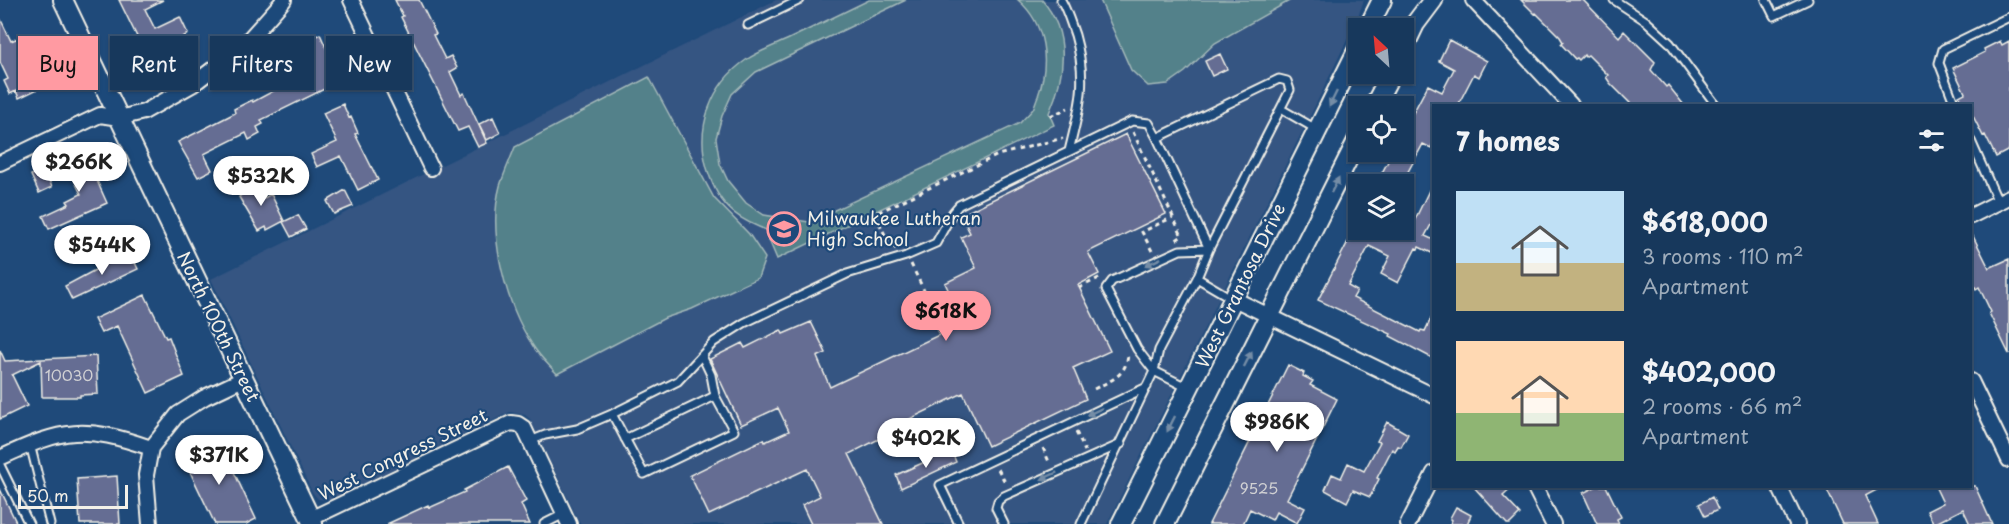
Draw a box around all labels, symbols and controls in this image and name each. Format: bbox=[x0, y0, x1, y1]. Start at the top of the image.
north arrow bbox=[1348, 18, 1414, 84]
map controls bbox=[1348, 18, 1414, 240]
chip: Buy bbox=[18, 36, 98, 90]
chip: Rent bbox=[110, 36, 198, 90]
chip: Filters bbox=[210, 36, 314, 90]
chip: New bbox=[326, 36, 412, 90]
one-way arrow bbox=[1328, 91, 1338, 108]
button: locate bbox=[1348, 96, 1414, 162]
text: 7 homes bbox=[1456, 121, 1560, 160]
icon: filters bbox=[1915, 124, 1948, 157]
pin: $266K bbox=[37, 142, 121, 193]
text: $266K bbox=[45, 146, 113, 176]
pin: $532K bbox=[219, 156, 303, 207]
text: $532K bbox=[227, 160, 295, 190]
button: layers bbox=[1348, 174, 1414, 240]
one-way arrow bbox=[1331, 176, 1340, 193]
street label: West Grantosa Drive bbox=[1188, 198, 1291, 372]
text: $618,000 bbox=[1642, 202, 1768, 241]
place label: Milwaukee Lutheran High School bbox=[807, 204, 981, 252]
school or university icon: Milwaukee Lutheran High School bbox=[766, 211, 802, 247]
icon: home bbox=[1504, 215, 1576, 287]
pin: $544K bbox=[60, 225, 144, 276]
text: $544K bbox=[68, 229, 136, 259]
text: 3 rooms · 110 m² bbox=[1642, 241, 1804, 271]
street label: North 100th Street bbox=[171, 247, 267, 406]
one-way arrow bbox=[1145, 258, 1162, 267]
text: Apartment bbox=[1642, 271, 1749, 301]
pin: $618K bbox=[904, 291, 988, 342]
text: $618K bbox=[915, 295, 977, 325]
one-way arrow bbox=[1243, 351, 1253, 368]
text: $402,000 bbox=[1642, 352, 1776, 391]
house number: 10030 bbox=[45, 363, 93, 386]
icon: home bbox=[1504, 365, 1576, 437]
text: 2 rooms · 66 m² bbox=[1642, 391, 1802, 421]
street label: West Congress Street bbox=[313, 401, 492, 507]
pin: $986K bbox=[1235, 402, 1319, 453]
text: $986K bbox=[1244, 406, 1310, 436]
one-way arrow bbox=[1085, 407, 1102, 416]
one-way arrow bbox=[1167, 416, 1176, 433]
pin: $402K bbox=[884, 418, 968, 469]
text: Apartment bbox=[1642, 421, 1749, 451]
text: $402K bbox=[891, 422, 961, 452]
pin: $371K bbox=[177, 435, 261, 486]
text: $371K bbox=[189, 439, 249, 469]
one-way arrow bbox=[1040, 471, 1057, 480]
house number: 9525 bbox=[1240, 476, 1278, 499]
scale bar bbox=[18, 482, 128, 510]
text: 50 m bbox=[27, 483, 68, 507]

